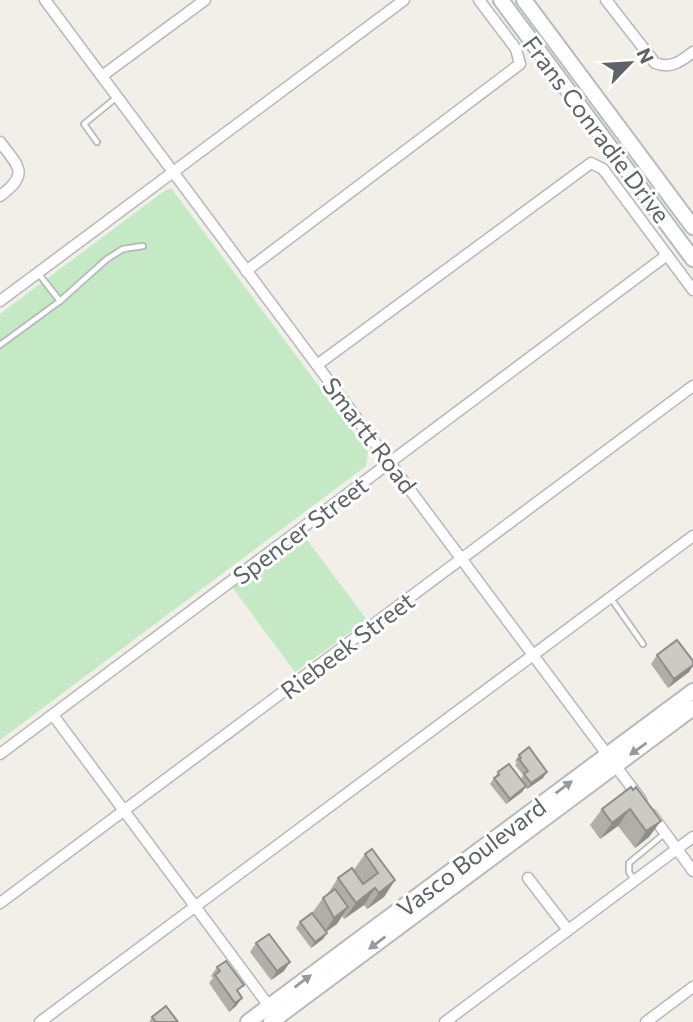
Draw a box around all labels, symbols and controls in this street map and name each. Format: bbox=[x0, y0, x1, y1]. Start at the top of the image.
north arrow bbox=[595, 28, 665, 98]
street label: Frans Conradie Drive bbox=[517, 30, 677, 228]
text: N bbox=[632, 44, 659, 67]
street label: Smartt Road bbox=[317, 371, 423, 499]
street label: Spencer Street bbox=[227, 470, 373, 590]
street label: Riebeek Street bbox=[274, 585, 420, 705]
one-way arrow bbox=[629, 741, 647, 755]
one-way arrow bbox=[555, 780, 573, 794]
street label: Vasco Boulevard bbox=[391, 792, 551, 922]
one-way arrow bbox=[368, 936, 386, 950]
one-way arrow bbox=[294, 975, 312, 989]

